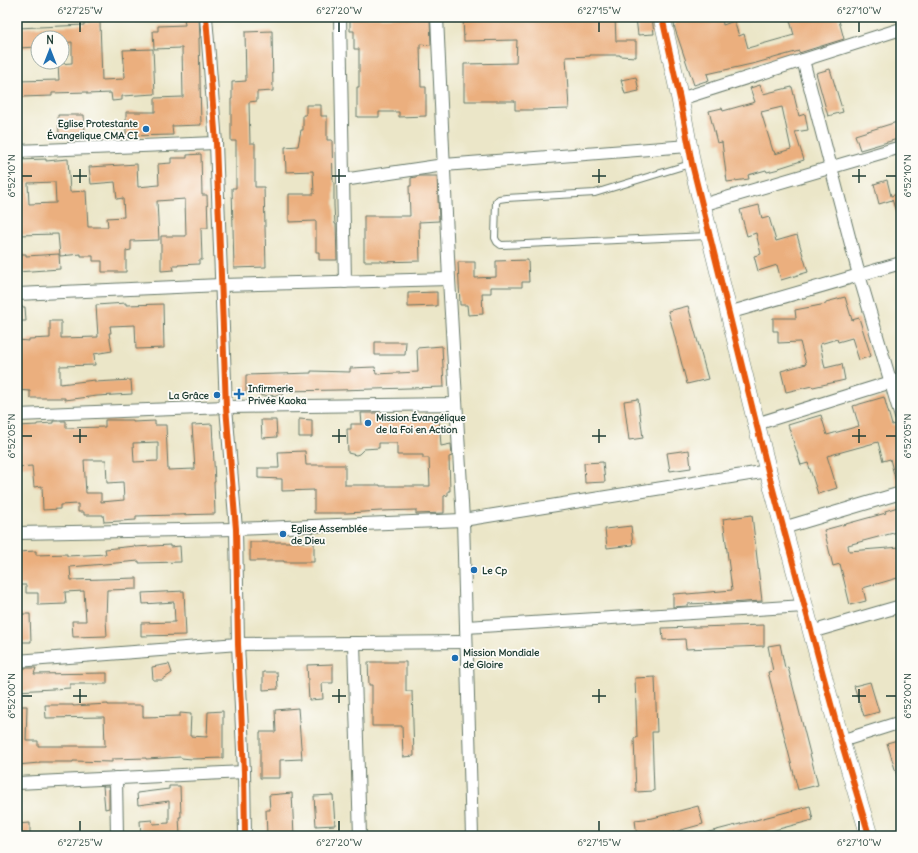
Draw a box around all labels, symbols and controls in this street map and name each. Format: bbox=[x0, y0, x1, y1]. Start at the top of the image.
text: 6°27'25"W bbox=[57, 4, 103, 17]
text: 6°27'20"W bbox=[316, 4, 362, 17]
text: 6°27'15"W bbox=[577, 4, 621, 17]
text: 6°27'10"W bbox=[837, 4, 881, 17]
north arrow bbox=[30, 30, 70, 70]
text: N bbox=[46, 33, 54, 47]
place label: Eglise Protestante Évangelique CMA CI bbox=[47, 117, 139, 142]
marker: Eglise Protestante Évangelique CMA CI bbox=[141, 124, 151, 134]
text: 6°52'10"N bbox=[5, 154, 18, 198]
text: 6°52'10"N bbox=[901, 154, 914, 198]
place label: Infirmerie Privée Kaoka bbox=[248, 382, 307, 407]
marker: Infirmerie Privée Kaoka bbox=[233, 388, 245, 400]
place label: La Grâce bbox=[168, 389, 210, 402]
marker: La Grâce bbox=[212, 390, 222, 400]
place label: Mission Évangélique de la Foi en Action bbox=[376, 411, 466, 436]
text: 6°52'05"N bbox=[5, 414, 18, 458]
text: 6°52'05"N bbox=[901, 414, 914, 458]
marker: Mission Évangélique de la Foi en Action bbox=[363, 418, 373, 428]
place label: Eglise Assemblée de Dieu bbox=[291, 522, 368, 547]
marker: Eglise Assemblée de Dieu bbox=[278, 529, 288, 539]
place label: Le Cp bbox=[482, 564, 507, 577]
marker: Le Cp bbox=[469, 565, 479, 575]
place label: Mission Mondiale de Gloire bbox=[463, 646, 540, 671]
marker: Mission Mondiale de Gloire bbox=[450, 653, 460, 663]
text: 6°52'00"N bbox=[5, 673, 18, 719]
text: 6°52'00"N bbox=[901, 673, 914, 719]
text: 6°27'25"W bbox=[57, 836, 103, 849]
text: 6°27'20"W bbox=[316, 836, 362, 849]
text: 6°27'15"W bbox=[577, 836, 621, 849]
text: 6°27'10"W bbox=[837, 836, 881, 849]

